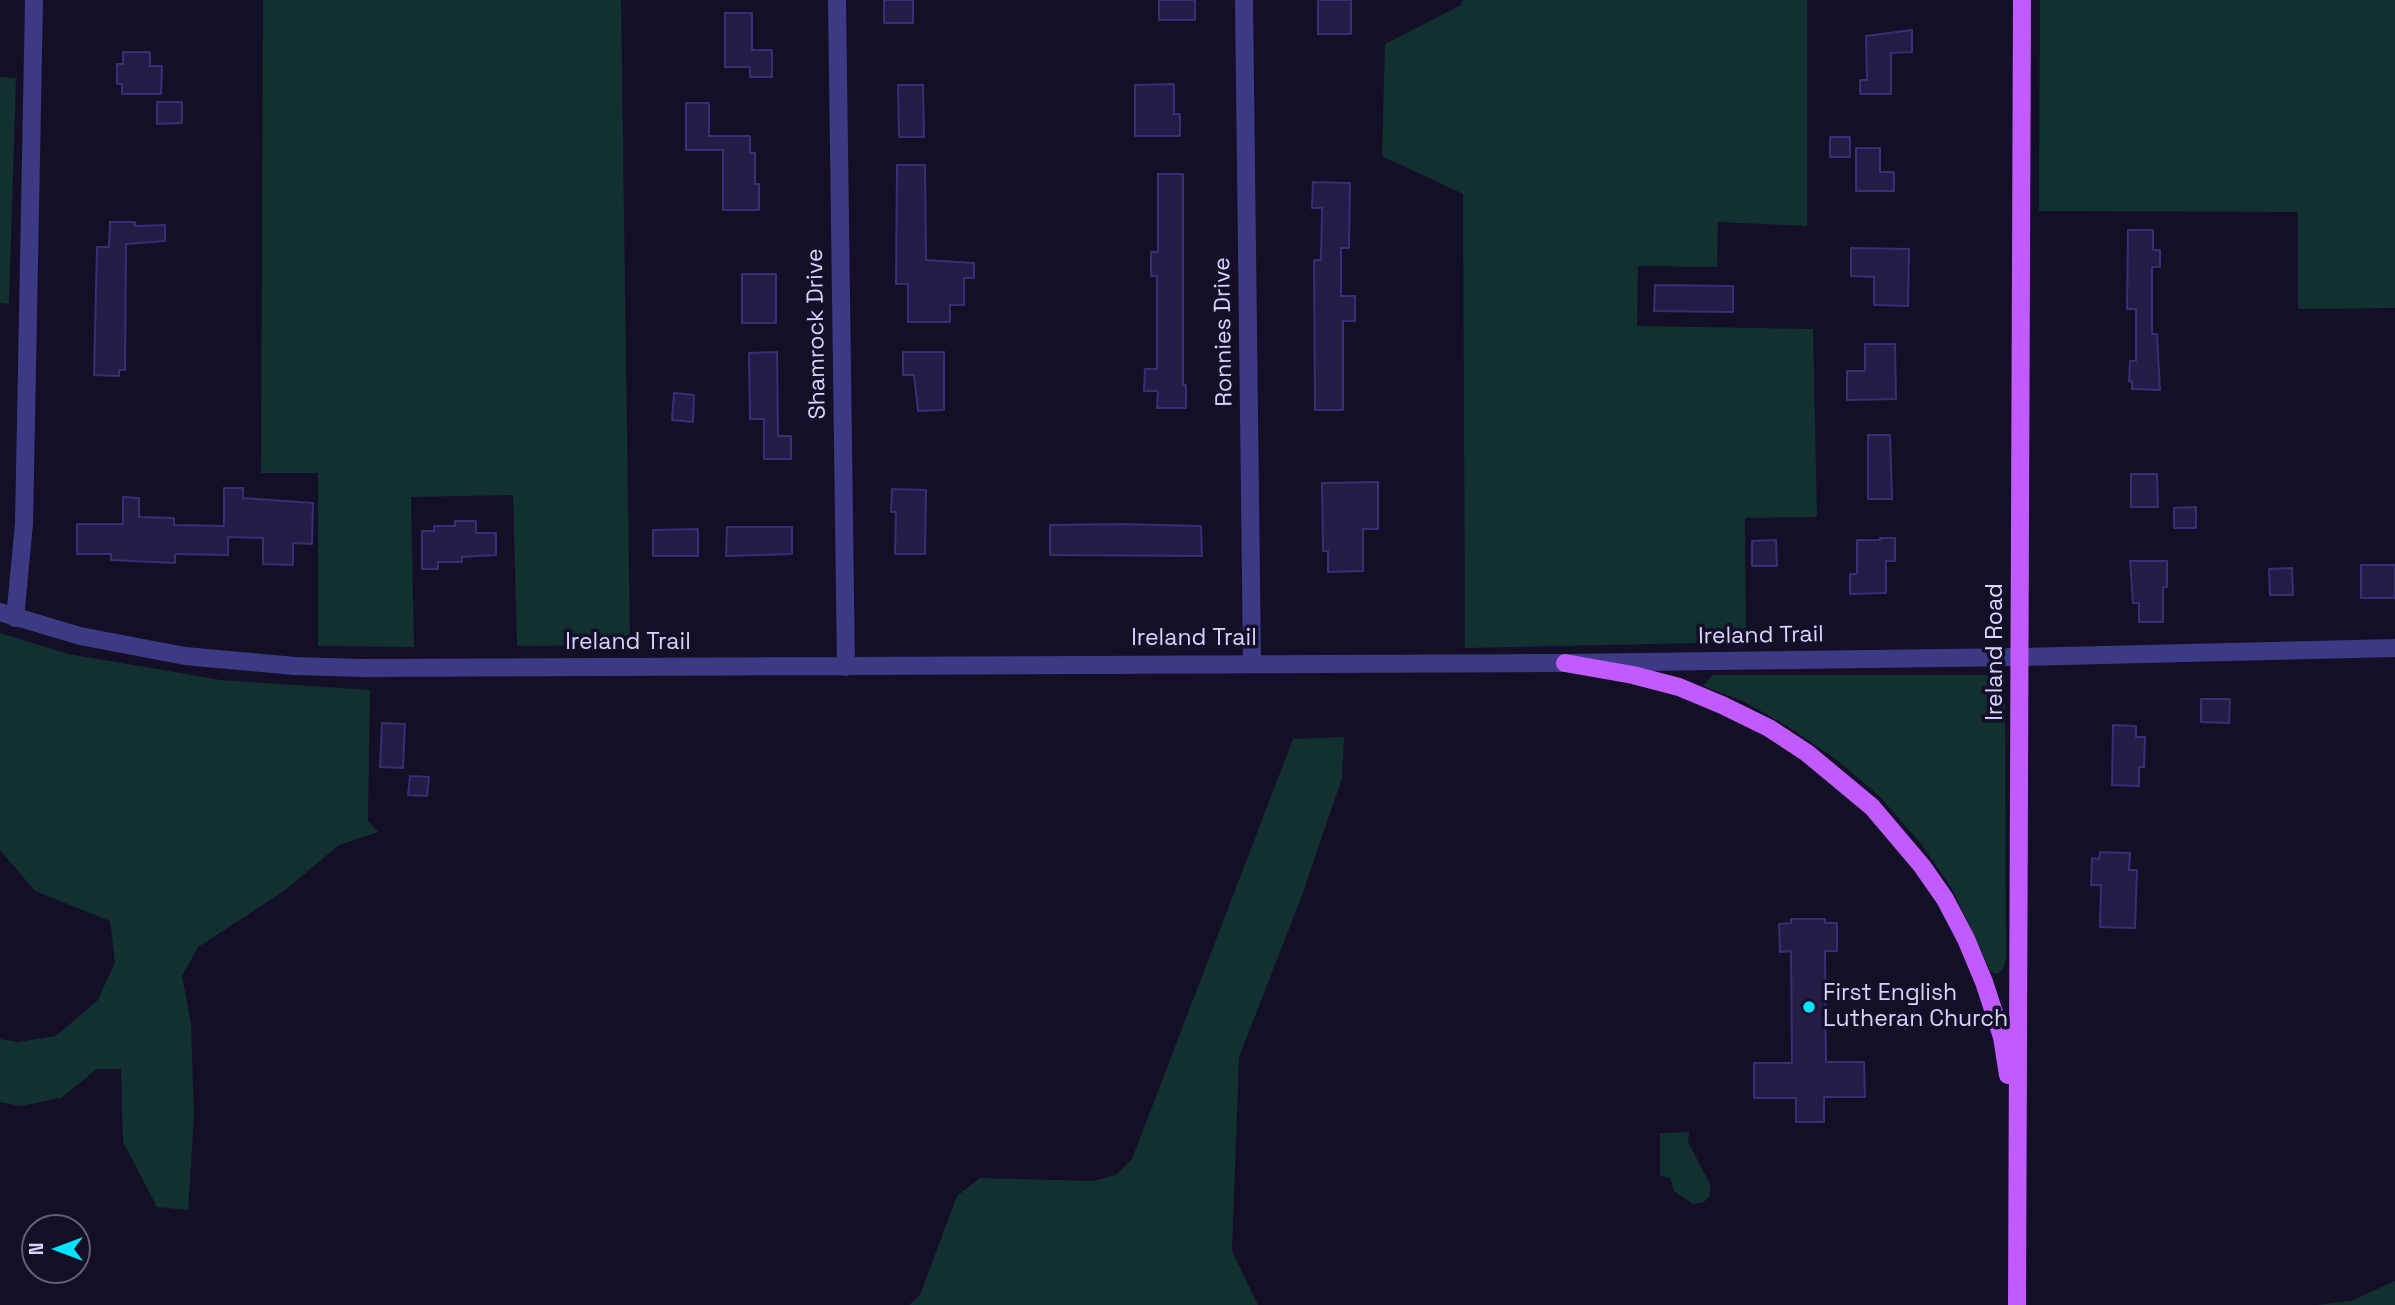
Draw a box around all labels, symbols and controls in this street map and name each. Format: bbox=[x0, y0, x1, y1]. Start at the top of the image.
street label: Shamrock Drive bbox=[802, 248, 832, 420]
street label: Ronnies Drive bbox=[1209, 257, 1239, 407]
street label: Ireland Road bbox=[1982, 583, 2010, 721]
street label: Ireland Trail bbox=[1698, 621, 1824, 651]
street label: Ireland Trail bbox=[1131, 625, 1257, 653]
street label: Ireland Trail bbox=[565, 629, 691, 657]
place label: First English Lutheran Church bbox=[1823, 980, 2008, 1034]
marker: First English Lutheran Church bbox=[1801, 999, 1817, 1015]
north arrow bbox=[21, 1214, 91, 1284]
text: N bbox=[24, 1243, 49, 1255]

